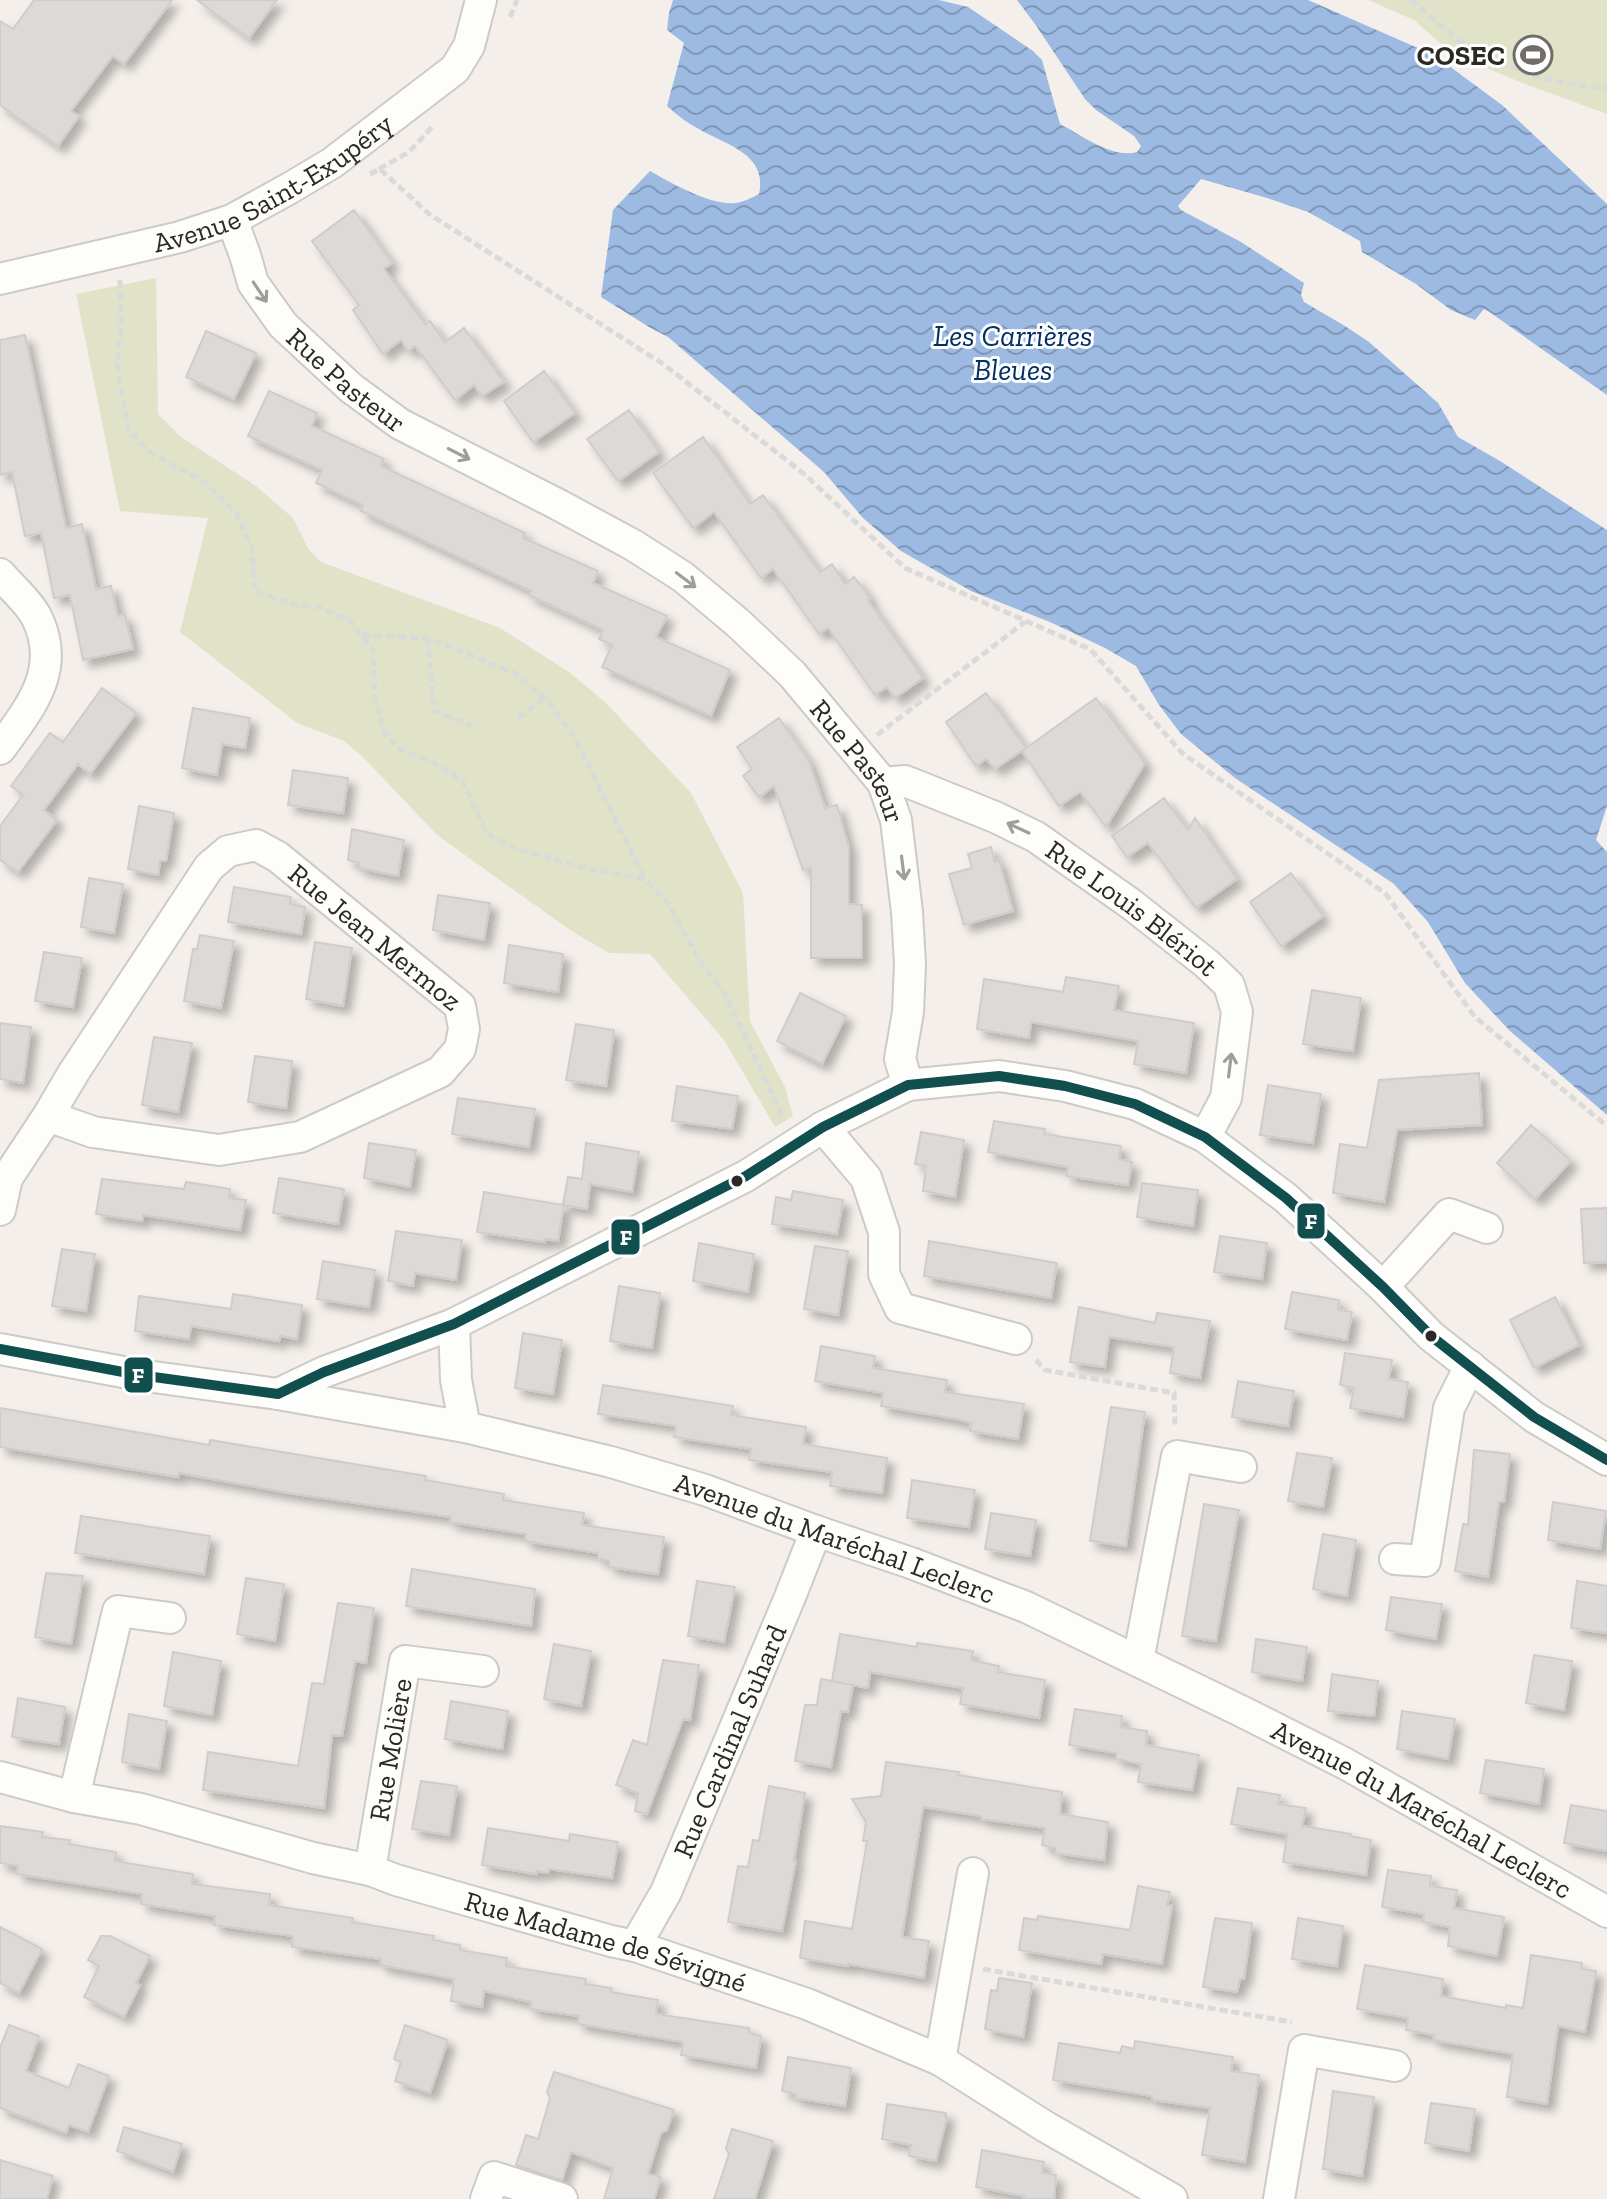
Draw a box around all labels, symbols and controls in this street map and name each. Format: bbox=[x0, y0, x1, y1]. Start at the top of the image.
sports icon: COSEC bbox=[1512, 34, 1554, 76]
place label: COSEC bbox=[1417, 39, 1505, 72]
street label: Avenue Saint-Exupéry bbox=[150, 106, 399, 259]
one-way arrow bbox=[251, 281, 268, 303]
water label: Les Carrières Bleues bbox=[933, 318, 1093, 388]
street label: Rue Pasteur bbox=[280, 321, 412, 439]
one-way arrow bbox=[446, 447, 470, 462]
one-way arrow bbox=[675, 571, 696, 588]
street label: Rue Pasteur bbox=[804, 693, 912, 827]
one-way arrow bbox=[1007, 820, 1031, 835]
street label: Rue Louis Blériot bbox=[1040, 833, 1226, 983]
one-way arrow bbox=[895, 854, 910, 881]
street label: Rue Jean Mermoz bbox=[282, 856, 468, 1017]
one-way arrow bbox=[1223, 1052, 1238, 1078]
unlabelled marker bbox=[729, 1173, 745, 1189]
line badge: F bbox=[1296, 1202, 1326, 1240]
text: F bbox=[1305, 1208, 1318, 1235]
line badge: F bbox=[610, 1218, 641, 1256]
text: F bbox=[620, 1224, 633, 1251]
unlabelled marker bbox=[1423, 1328, 1439, 1344]
line badge: F bbox=[123, 1356, 154, 1394]
text: F bbox=[132, 1362, 145, 1389]
street label: Avenue du Maréchal Leclerc bbox=[671, 1465, 1000, 1610]
street label: Rue Cardinal Suhard bbox=[666, 1620, 793, 1862]
street label: Rue Molière bbox=[362, 1676, 418, 1824]
street label: Avenue du Maréchal Leclerc bbox=[1266, 1713, 1578, 1905]
street label: Rue Madame de Sévigné bbox=[461, 1884, 751, 1999]

